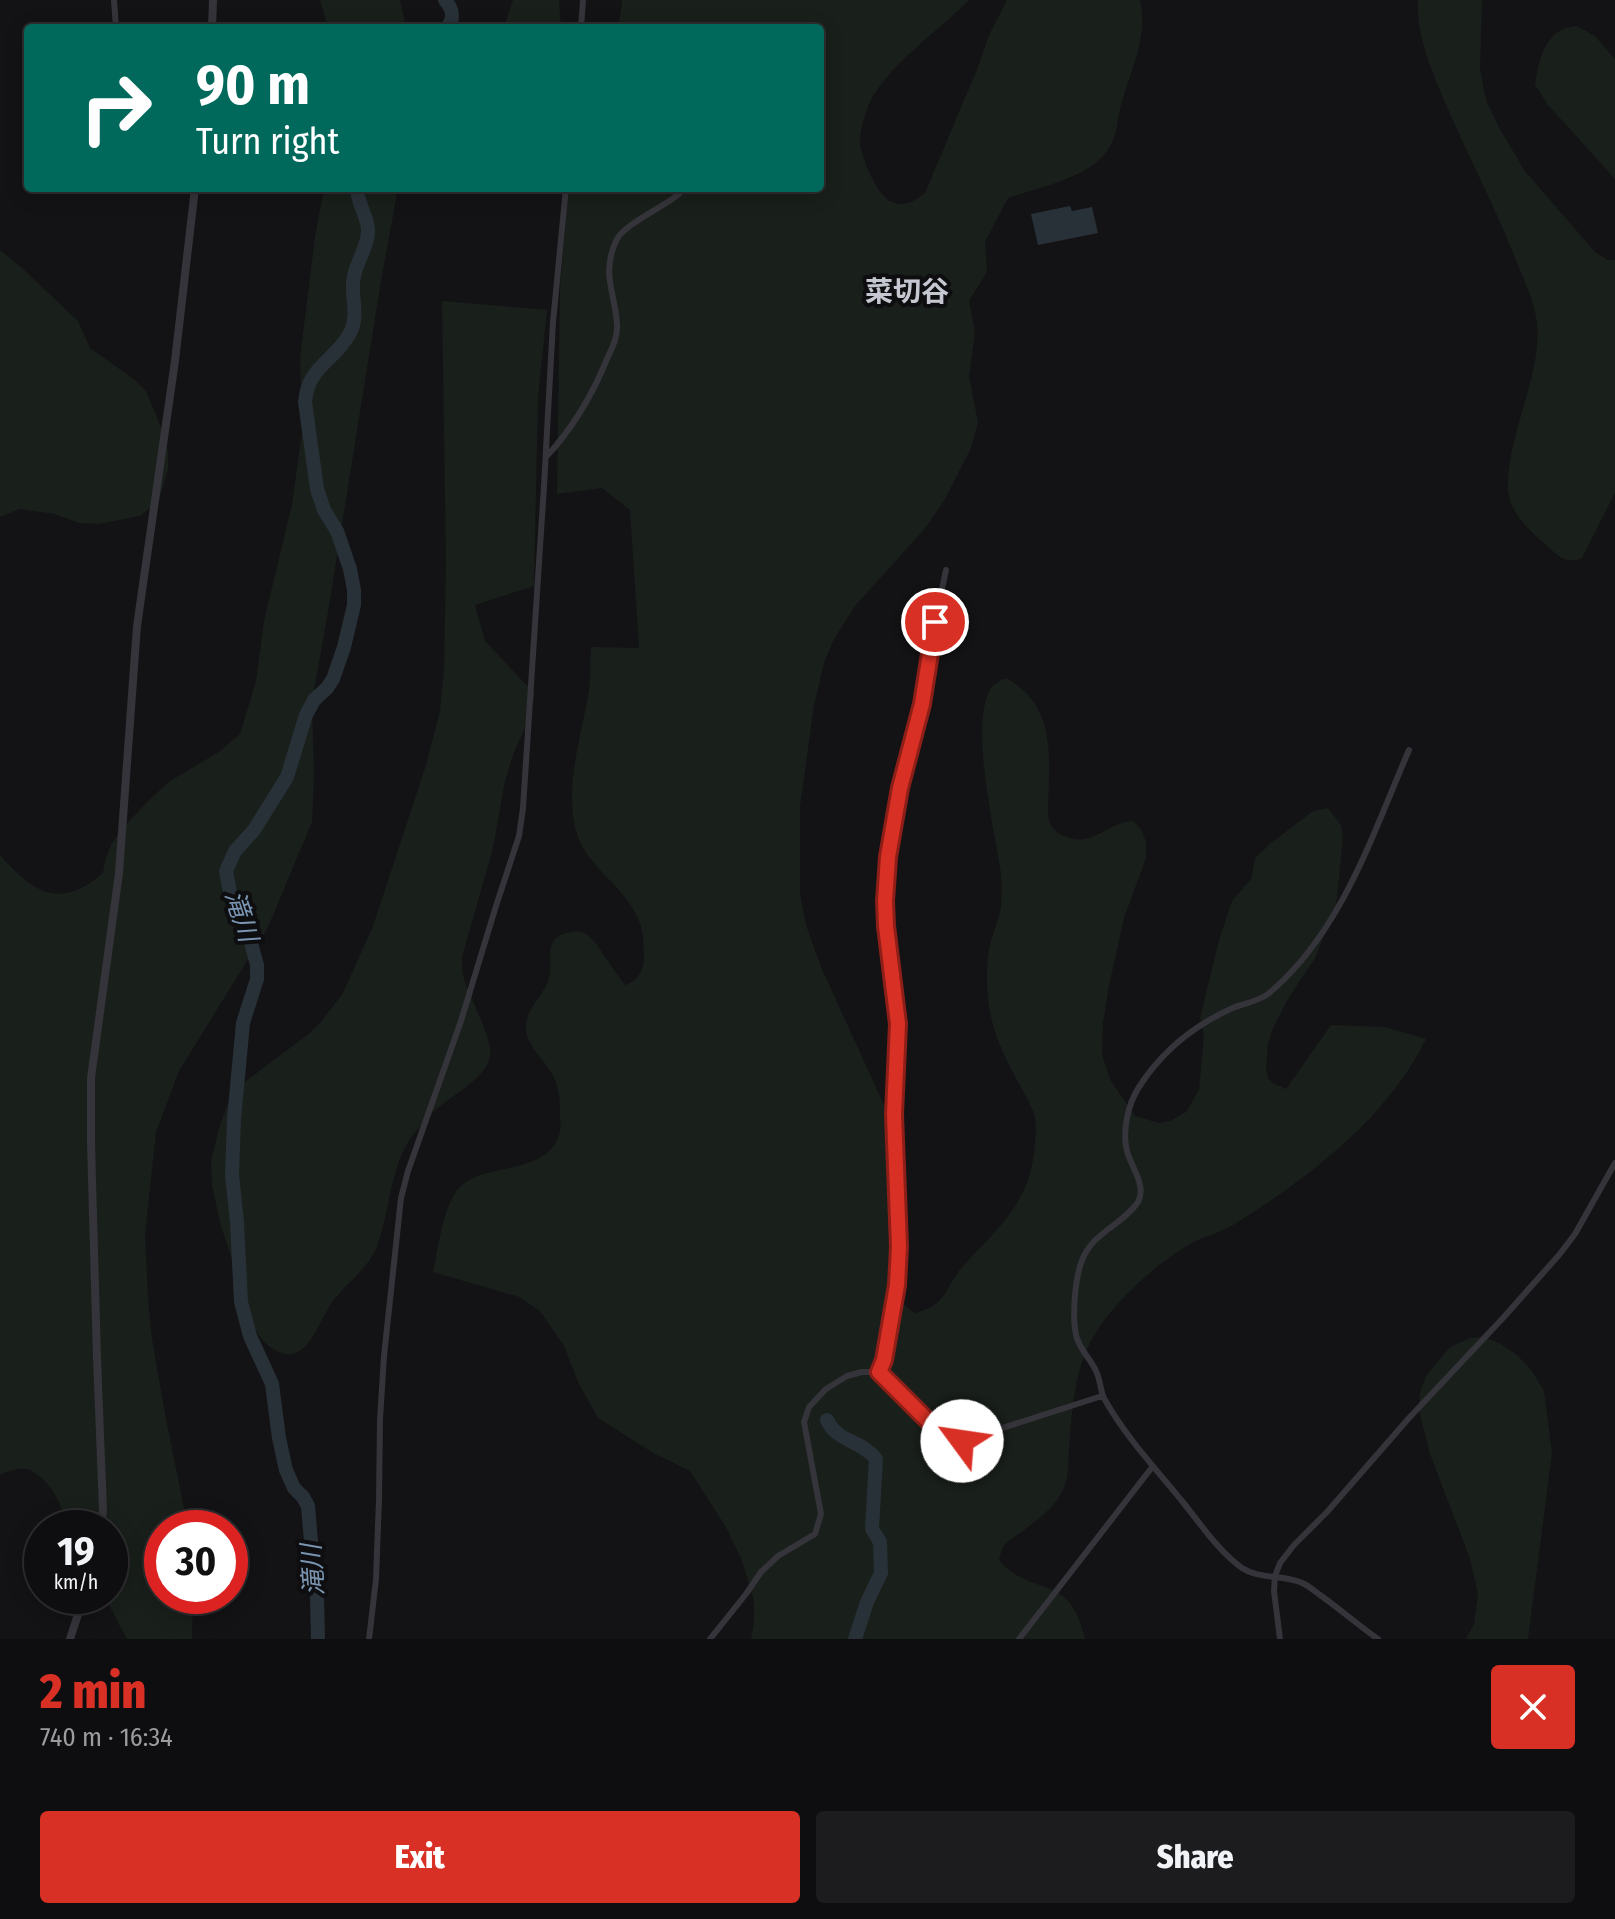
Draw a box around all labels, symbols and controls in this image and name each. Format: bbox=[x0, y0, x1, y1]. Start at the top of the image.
text: 90 m bbox=[196, 52, 310, 119]
icon: right bbox=[64, 56, 168, 160]
text: Turn right bbox=[196, 120, 339, 164]
district label: 菜切谷 bbox=[865, 275, 949, 308]
pin bbox=[901, 588, 969, 656]
icon: arrive bbox=[913, 600, 957, 644]
water label: 滝川 bbox=[218, 886, 265, 948]
position arrow bbox=[920, 1399, 1004, 1483]
speed limit sign: 30 bbox=[144, 1510, 248, 1614]
text: 19 bbox=[57, 1528, 95, 1576]
water label: 滝川 bbox=[296, 1540, 330, 1597]
text: km/h bbox=[54, 1570, 98, 1594]
text: 2 min bbox=[40, 1663, 146, 1721]
button: close bbox=[1491, 1665, 1575, 1749]
text: 740 m · 16:34 bbox=[40, 1722, 173, 1753]
button: Exit bbox=[40, 1811, 800, 1903]
button: Share bbox=[816, 1811, 1575, 1903]

